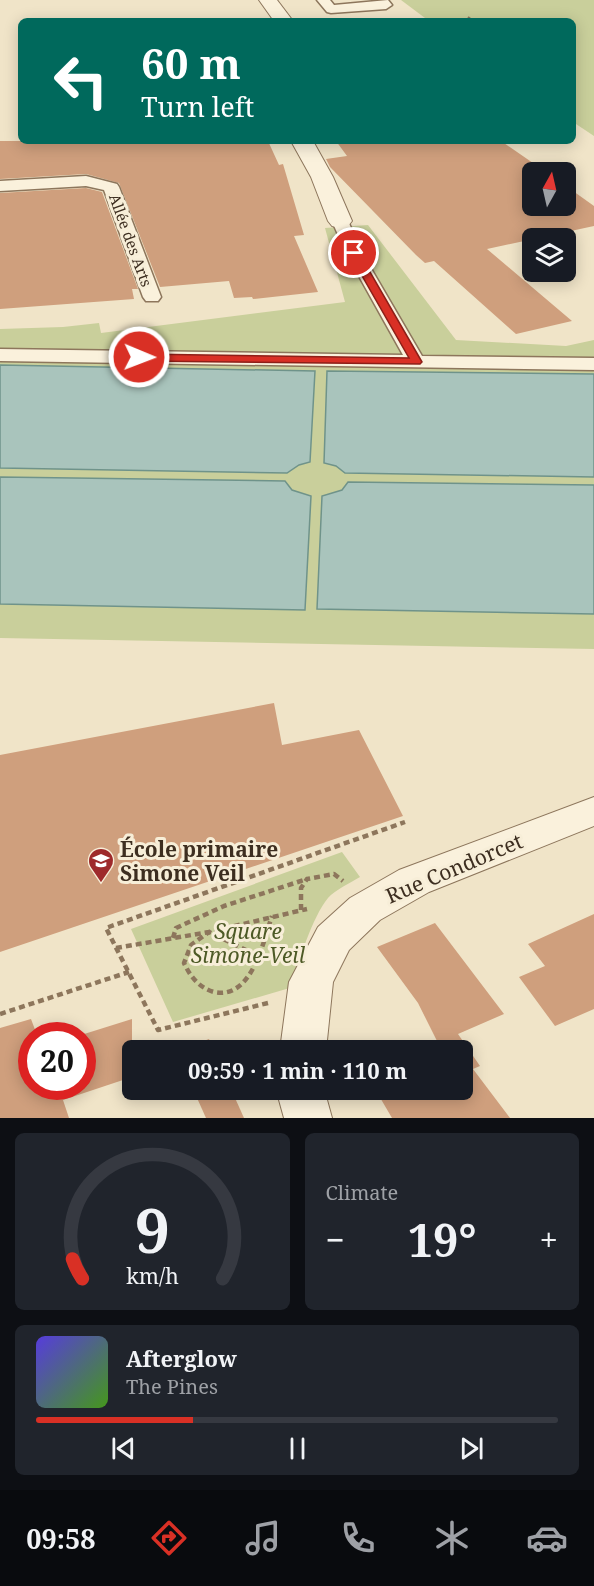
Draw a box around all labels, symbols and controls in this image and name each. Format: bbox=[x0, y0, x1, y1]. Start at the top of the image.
text: 60 m bbox=[141, 34, 241, 91]
icon: left bbox=[42, 42, 120, 120]
text: Turn left bbox=[141, 88, 254, 125]
north arrow bbox=[522, 162, 576, 216]
map controls bbox=[522, 162, 576, 282]
street label: Allée des Arts bbox=[105, 191, 157, 289]
pin bbox=[328, 227, 379, 278]
button: layers bbox=[522, 228, 576, 282]
icon: arrive bbox=[337, 236, 370, 269]
position arrow bbox=[107, 325, 171, 389]
street label: Rue Condorcet bbox=[381, 827, 527, 909]
place label: École primaire Simone Veil bbox=[120, 835, 278, 887]
school or university icon: École primaire Simone Veil bbox=[86, 846, 116, 884]
park label: Square Simone-Veil bbox=[191, 917, 306, 969]
speed limit sign: 20 bbox=[18, 1022, 96, 1100]
text: 09:59 · 1 min · 110 m bbox=[188, 1055, 407, 1085]
text: Climate bbox=[326, 1179, 398, 1206]
text: 9 bbox=[135, 1186, 170, 1271]
text: 19° bbox=[408, 1209, 477, 1270]
text: − bbox=[326, 1217, 345, 1262]
text: + bbox=[540, 1217, 558, 1262]
text: km/h bbox=[126, 1261, 179, 1290]
text: Afterglow bbox=[126, 1343, 237, 1373]
text: The Pines bbox=[126, 1373, 218, 1400]
icon: previous bbox=[107, 1432, 140, 1465]
icon: pause bbox=[281, 1432, 314, 1465]
icon: next bbox=[455, 1432, 488, 1465]
icon: directions bbox=[148, 1517, 190, 1559]
icon: music bbox=[242, 1517, 284, 1559]
icon: phone bbox=[337, 1517, 379, 1559]
icon: climate bbox=[431, 1517, 473, 1559]
icon: car bbox=[526, 1517, 568, 1559]
text: 09:58 bbox=[26, 1520, 95, 1557]

